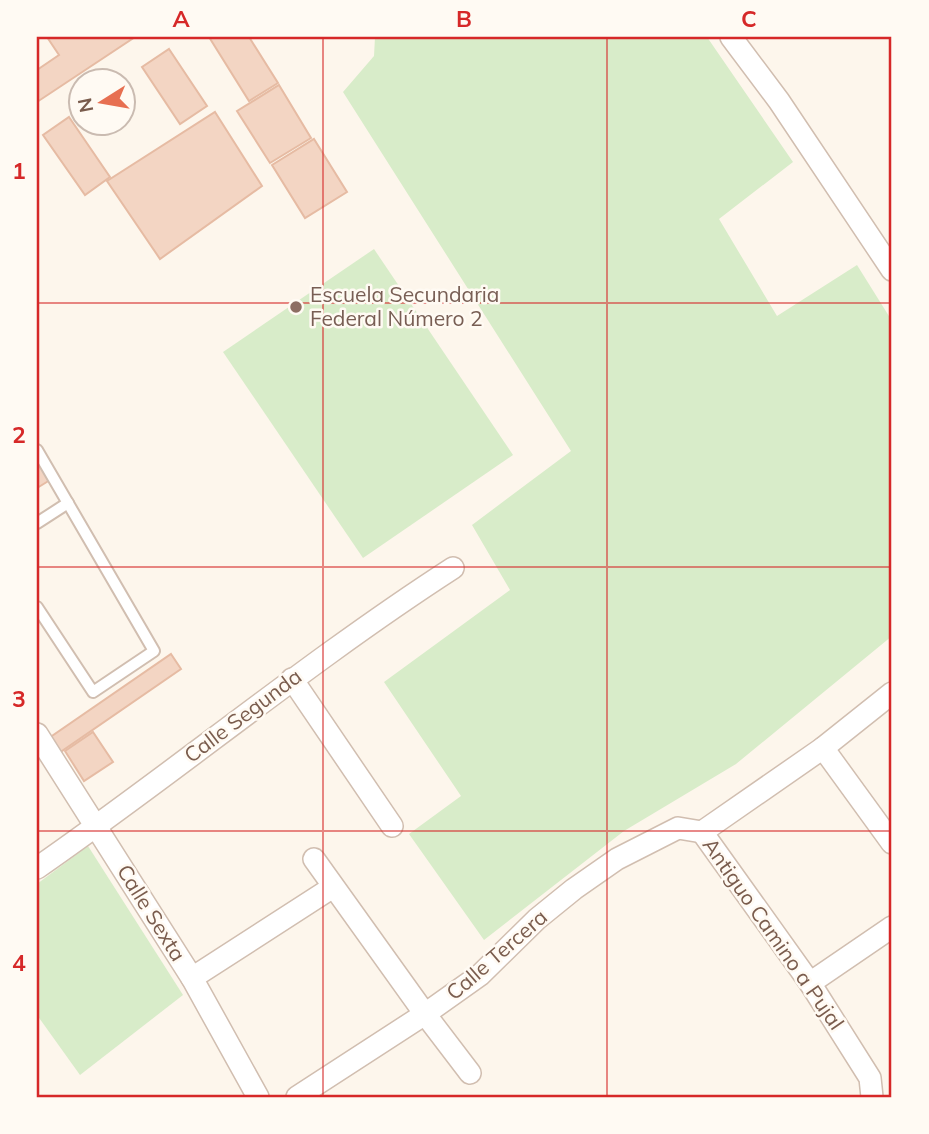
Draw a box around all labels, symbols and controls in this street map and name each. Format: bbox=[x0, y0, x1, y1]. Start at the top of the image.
text: A bbox=[172, 4, 190, 33]
text: B bbox=[456, 4, 472, 33]
text: C bbox=[741, 4, 757, 33]
north arrow bbox=[66, 66, 136, 136]
text: N bbox=[72, 96, 98, 115]
text: 1 bbox=[12, 156, 26, 185]
place label: Escuela Secundaria Federal Número 2 bbox=[310, 281, 499, 331]
marker: Escuela Secundaria Federal Número 2 bbox=[288, 299, 304, 315]
text: 2 bbox=[12, 420, 26, 449]
street label: Calle Segunda bbox=[179, 663, 306, 768]
text: 3 bbox=[12, 684, 26, 713]
street label: Antiguo Camino a Pujal bbox=[698, 832, 850, 1034]
street label: Calle Sexta bbox=[112, 859, 192, 966]
street label: Calle Tercera bbox=[441, 903, 552, 1005]
text: 4 bbox=[12, 948, 26, 977]

